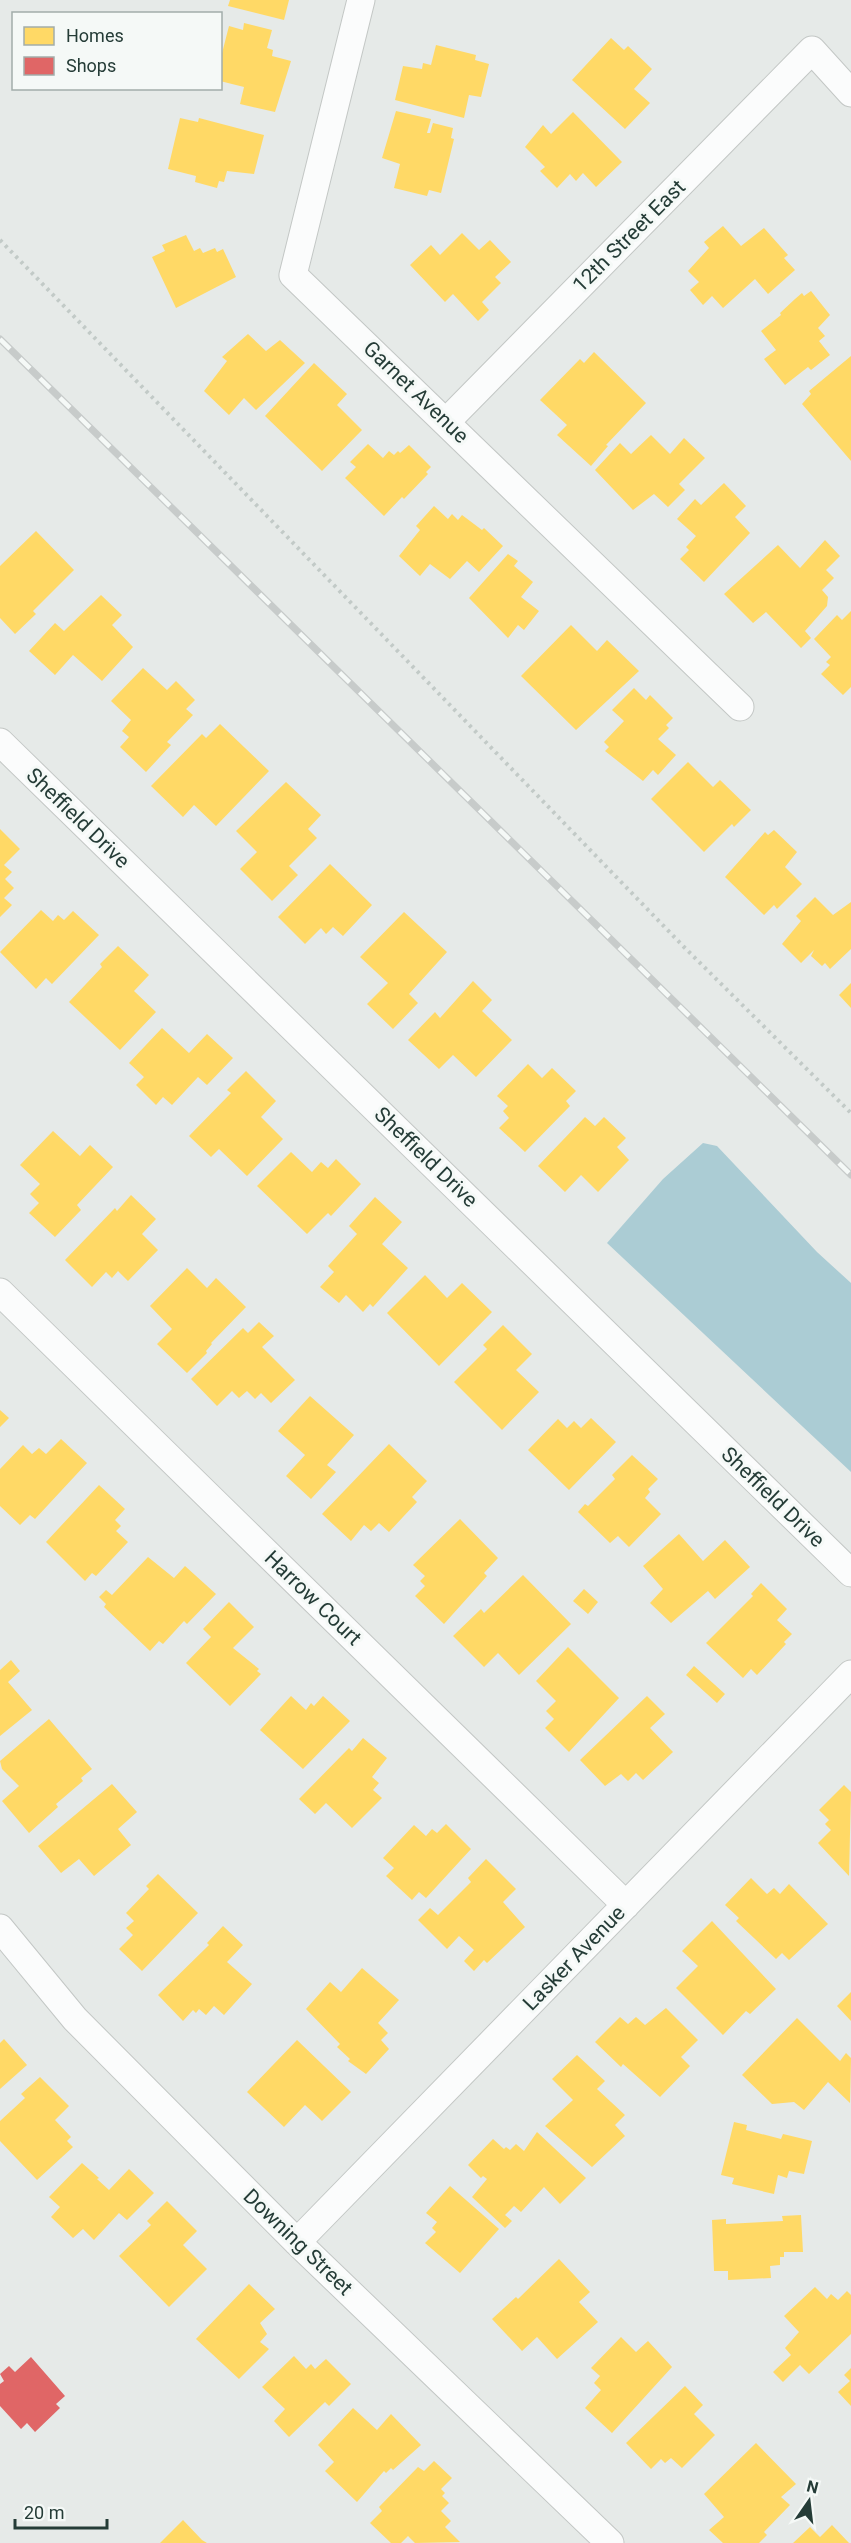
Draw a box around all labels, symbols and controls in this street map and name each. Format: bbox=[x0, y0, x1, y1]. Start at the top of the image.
legend bbox=[12, 12, 222, 90]
text: Homes bbox=[66, 25, 124, 46]
text: Shops bbox=[66, 55, 116, 76]
street label: 12th Street East bbox=[568, 175, 690, 297]
street label: Garnet Avenue bbox=[359, 336, 473, 448]
street label: Sheffield Drive bbox=[22, 763, 134, 873]
street label: Sheffield Drive bbox=[370, 1102, 482, 1212]
street label: Sheffield Drive bbox=[717, 1442, 829, 1552]
street label: Harrow Court bbox=[260, 1546, 366, 1650]
street label: Lasker Avenue bbox=[518, 1901, 630, 2015]
street label: Downing Street bbox=[239, 2184, 358, 2300]
north arrow bbox=[779, 2471, 839, 2531]
text: N bbox=[805, 2476, 820, 2498]
scale bar bbox=[15, 2492, 106, 2530]
text: 20 m bbox=[24, 2502, 64, 2523]

